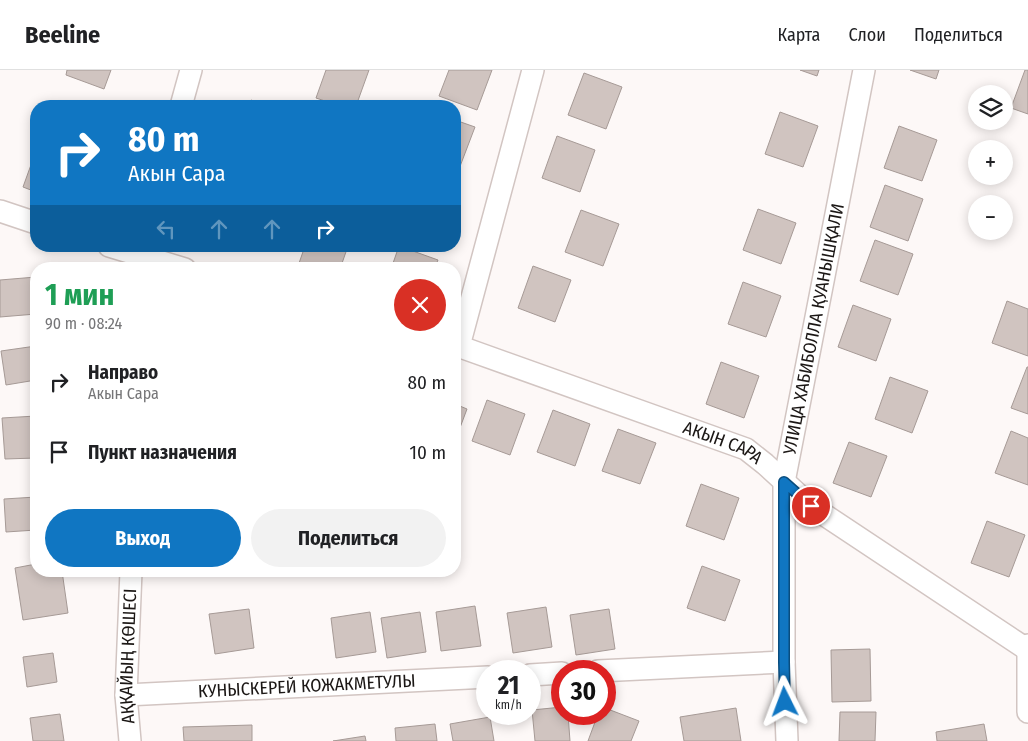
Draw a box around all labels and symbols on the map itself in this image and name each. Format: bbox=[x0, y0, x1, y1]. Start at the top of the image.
street label: УЛИЦА ХАБИБОЛЛА ҚУАНЫШҚАЛИ bbox=[778, 201, 849, 457]
street label: АКЫН САРА bbox=[680, 416, 767, 469]
pin bbox=[790, 485, 832, 527]
street label: АҚҚАЙЫҢ КӨШЕСІ bbox=[115, 588, 141, 725]
speed limit sign: 30 bbox=[551, 660, 616, 725]
street label: КУНЫСКЕРЕЙ КОЖАКМЕТУЛЫ bbox=[197, 670, 416, 702]
position arrow bbox=[758, 675, 810, 727]

